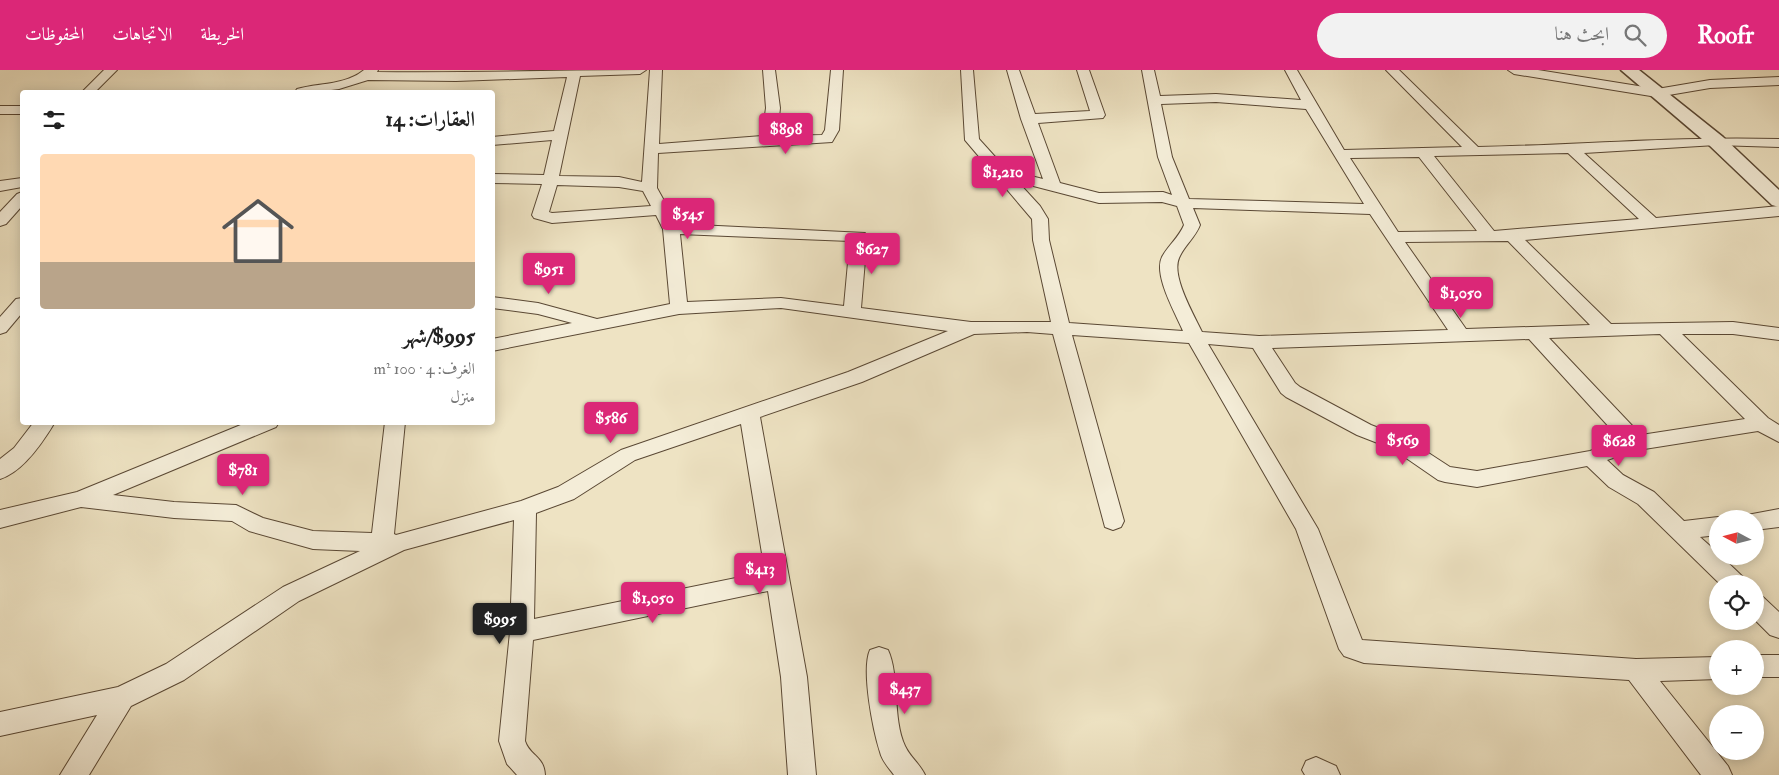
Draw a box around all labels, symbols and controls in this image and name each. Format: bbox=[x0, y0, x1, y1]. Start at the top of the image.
search box bbox=[1317, 13, 1667, 58]
text: Roofr bbox=[1697, 20, 1754, 51]
icon: search bbox=[1621, 21, 1649, 49]
text: ابحث هنا bbox=[1555, 22, 1609, 46]
text: المحفوظات bbox=[25, 23, 84, 46]
text: الاتجاهات bbox=[112, 23, 172, 46]
text: الخريطة bbox=[200, 23, 244, 46]
icon: filters bbox=[40, 106, 68, 134]
text: العقارات: 14 bbox=[386, 106, 475, 133]
pin: $898 bbox=[756, 112, 816, 155]
text: $898 bbox=[770, 119, 802, 139]
pin: $1,210 bbox=[962, 156, 1044, 198]
text: $1,210 bbox=[983, 162, 1023, 182]
icon: home bbox=[213, 186, 303, 276]
pin: $545 bbox=[658, 198, 718, 240]
text: $545 bbox=[672, 204, 704, 224]
pin: $627 bbox=[842, 232, 902, 275]
text: $627 bbox=[856, 239, 888, 259]
pin: $951 bbox=[519, 252, 579, 295]
text: $951 bbox=[534, 259, 564, 279]
pin: $1,050 bbox=[1420, 276, 1502, 319]
text: $1,050 bbox=[1440, 283, 1482, 303]
text: $995/شهر bbox=[403, 323, 475, 350]
text: الغرف: 4 · 100 m² bbox=[373, 359, 475, 379]
text: منزل bbox=[450, 387, 475, 407]
pin: $586 bbox=[581, 402, 641, 444]
text: $586 bbox=[595, 408, 627, 428]
pin: $569 bbox=[1373, 424, 1433, 466]
pin: $628 bbox=[1589, 424, 1649, 467]
text: $569 bbox=[1387, 430, 1419, 450]
text: $628 bbox=[1603, 431, 1635, 451]
pin: $781 bbox=[213, 454, 273, 496]
text: $781 bbox=[228, 460, 258, 480]
north arrow bbox=[1709, 510, 1764, 565]
map controls bbox=[1709, 510, 1764, 760]
pin: $413 bbox=[730, 552, 790, 595]
text: $413 bbox=[745, 559, 775, 579]
button: locate bbox=[1709, 575, 1764, 630]
pin: $1,050 bbox=[612, 582, 694, 624]
text: $1,050 bbox=[632, 588, 674, 608]
pin: $995 bbox=[470, 602, 530, 645]
text: $995 bbox=[484, 609, 516, 629]
button: + bbox=[1709, 640, 1764, 695]
pin: $437 bbox=[875, 672, 935, 715]
text: $437 bbox=[889, 679, 921, 699]
button: − bbox=[1709, 705, 1764, 760]

